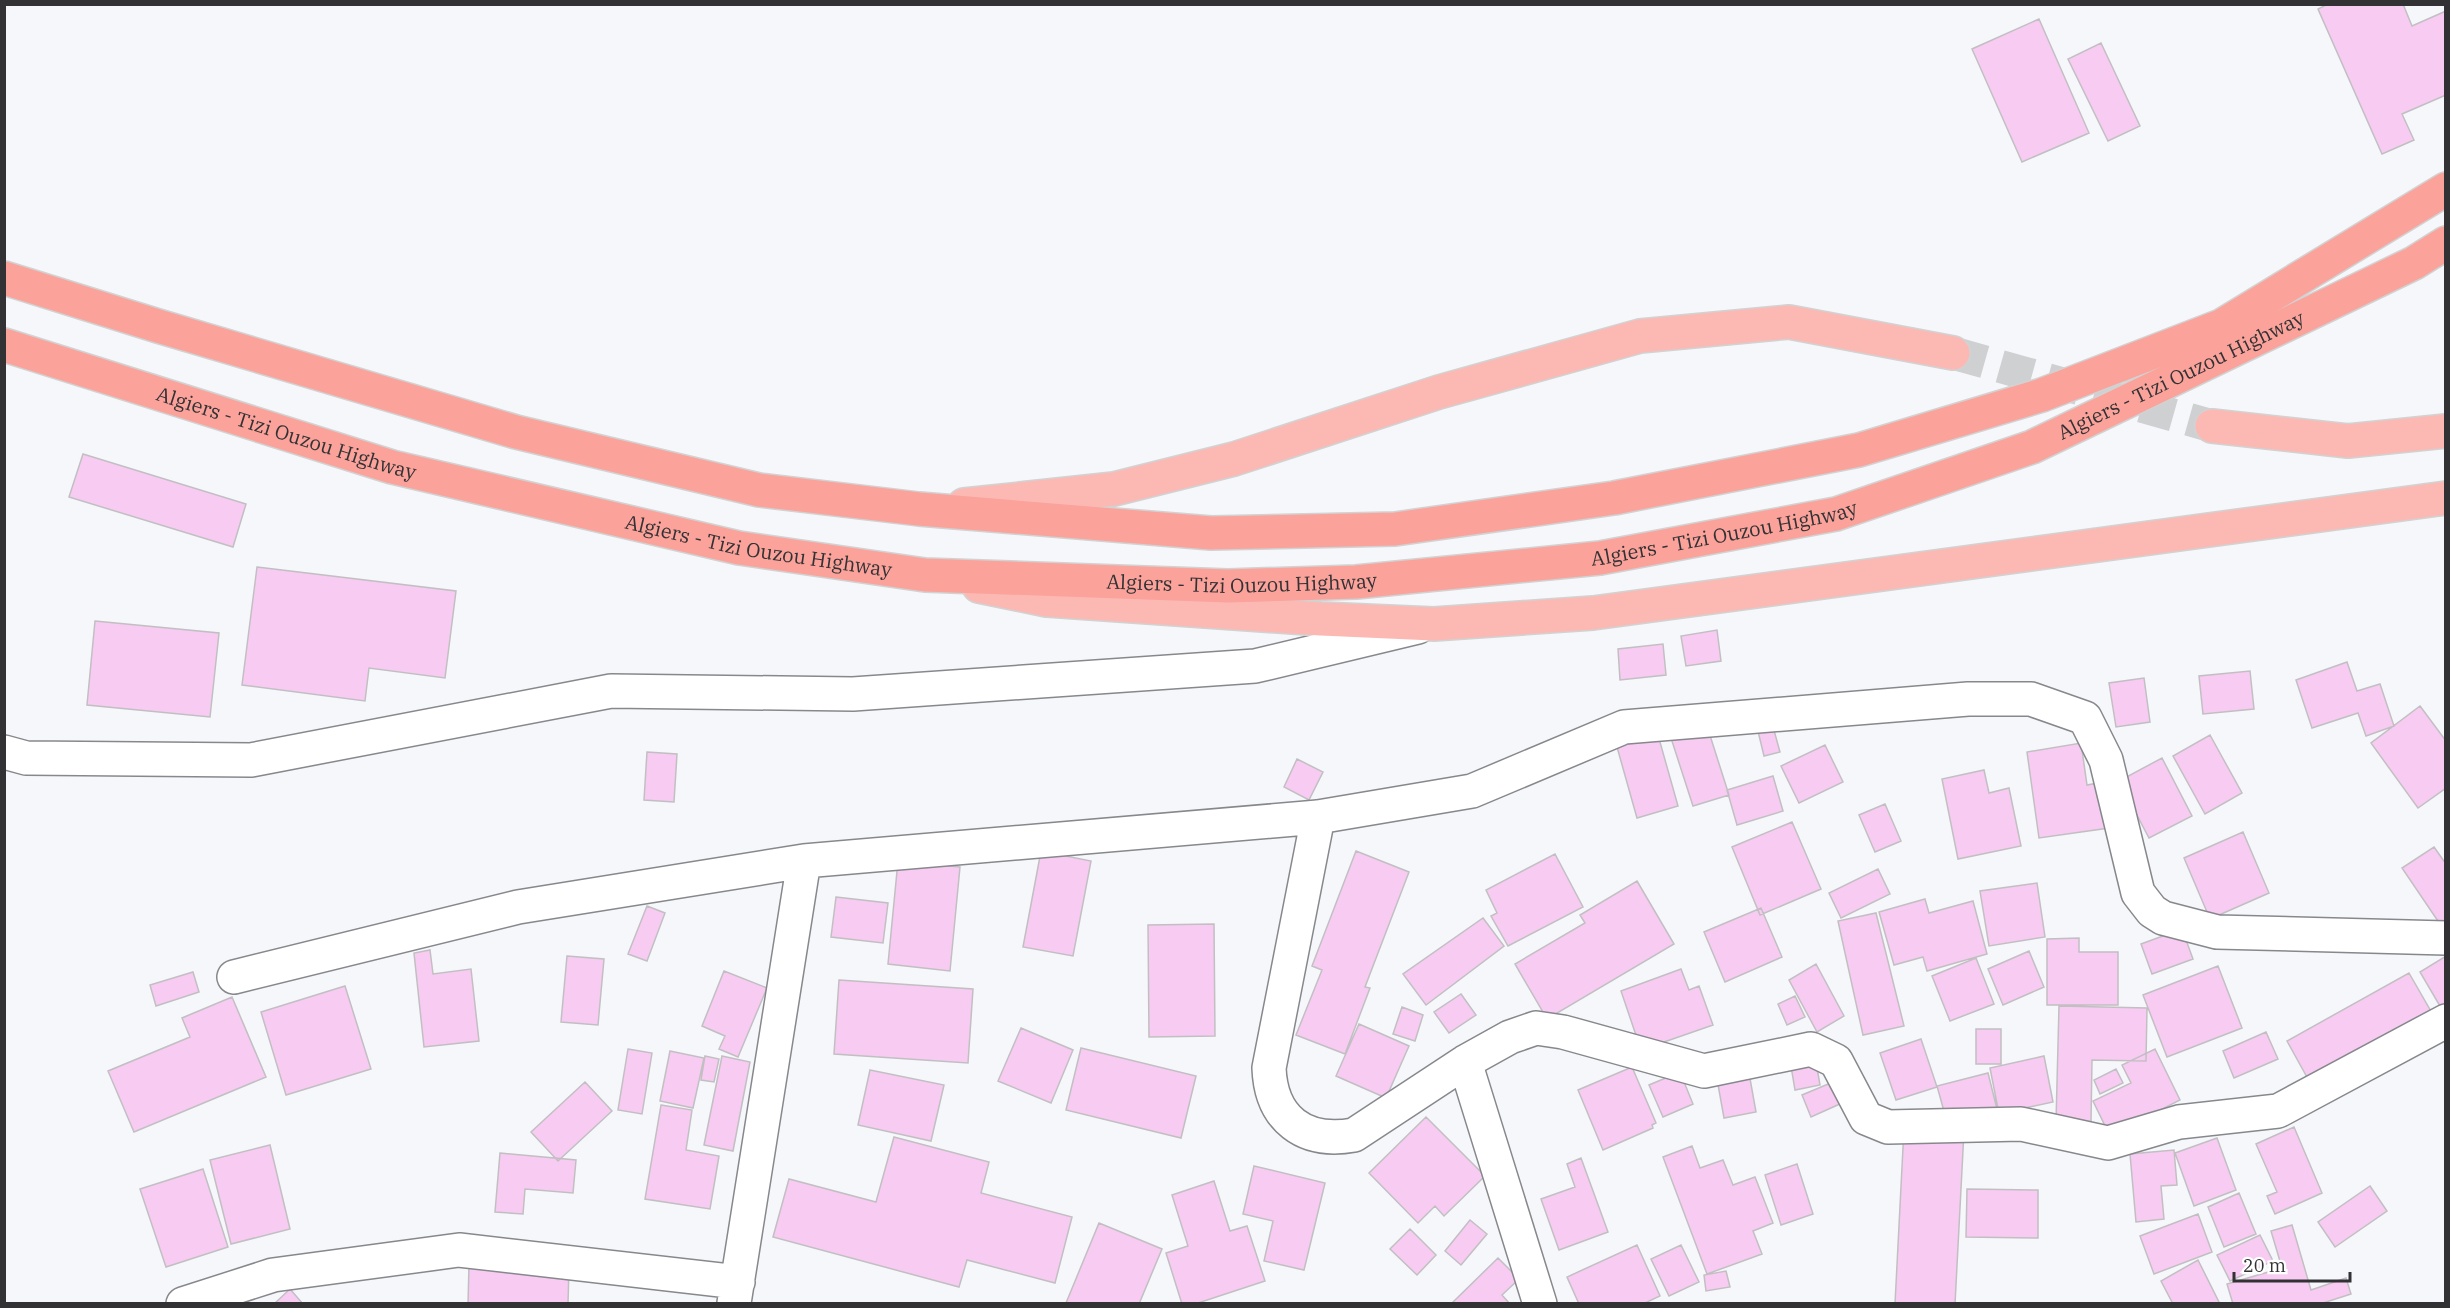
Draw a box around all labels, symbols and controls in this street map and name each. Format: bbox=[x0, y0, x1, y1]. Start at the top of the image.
street label: Algiers - Tizi Ouzou Highway bbox=[2053, 304, 2309, 446]
street label: Algiers - Tizi Ouzou Highway bbox=[153, 380, 420, 485]
street label: Algiers - Tizi Ouzou Highway bbox=[1590, 494, 1861, 572]
street label: Algiers - Tizi Ouzou Highway bbox=[623, 508, 894, 583]
street label: Algiers - Tizi Ouzou Highway bbox=[1106, 566, 1379, 599]
scale bar bbox=[2234, 1245, 2350, 1283]
text: 20 m bbox=[2243, 1254, 2286, 1277]

